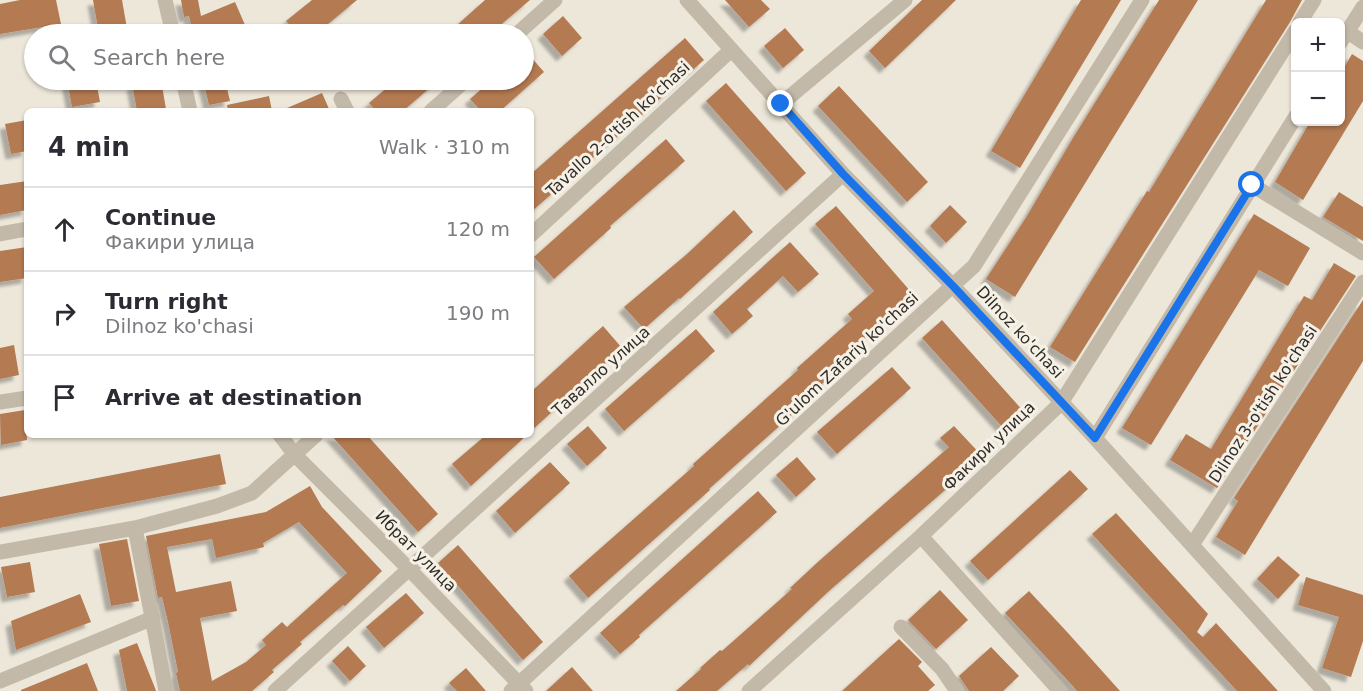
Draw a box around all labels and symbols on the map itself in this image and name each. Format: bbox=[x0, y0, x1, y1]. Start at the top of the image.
street label: Tavallo 2-o'tish ko'chasi bbox=[542, 58, 694, 201]
route end bbox=[767, 90, 793, 116]
route start bbox=[1238, 171, 1264, 197]
street label: Dilnoz ko'chasi bbox=[972, 282, 1068, 382]
street label: G'ulom Zafariy ko'chasi bbox=[772, 288, 922, 430]
street label: Тавалло улица bbox=[547, 322, 654, 421]
street label: Dilnoz 3-o'tish ko'chasi bbox=[1205, 322, 1321, 486]
street label: Факири улица bbox=[939, 397, 1039, 495]
street label: Ибрат улица bbox=[371, 506, 461, 596]

